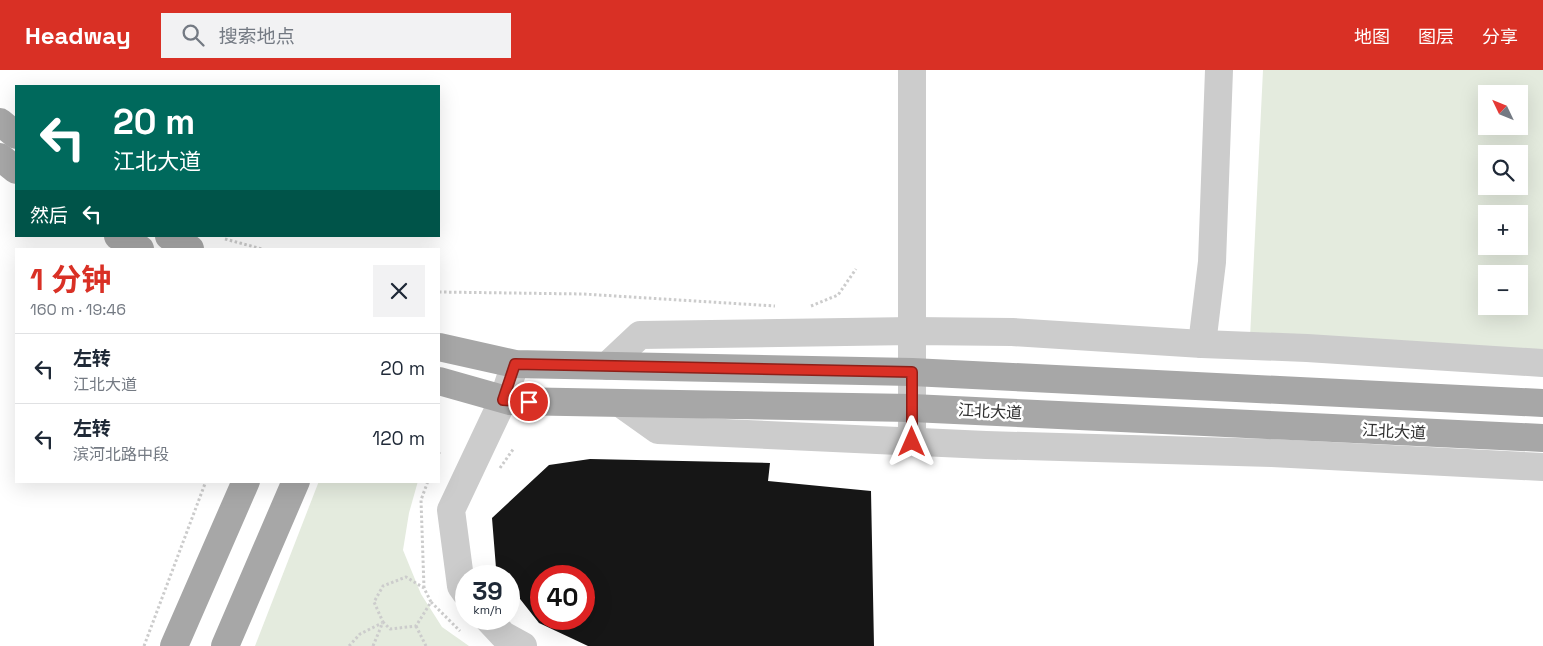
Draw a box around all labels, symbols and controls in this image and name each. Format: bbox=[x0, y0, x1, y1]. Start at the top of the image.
search box bbox=[161, 13, 511, 58]
text: Headway bbox=[25, 20, 131, 51]
icon: search bbox=[179, 21, 207, 49]
text: 搜索地点 bbox=[219, 24, 295, 49]
text: 地图 bbox=[1354, 25, 1390, 48]
text: 图层 bbox=[1418, 25, 1454, 48]
text: 分享 bbox=[1482, 25, 1518, 48]
north arrow bbox=[1478, 85, 1528, 135]
map controls bbox=[1478, 85, 1528, 315]
text: 20 m bbox=[113, 100, 195, 144]
icon: left bbox=[30, 105, 95, 170]
button: search bbox=[1478, 145, 1528, 195]
text: 江北大道 bbox=[113, 147, 201, 175]
icon: left bbox=[78, 200, 106, 228]
text: 然后 bbox=[30, 203, 68, 228]
button: + bbox=[1478, 205, 1528, 255]
text: 1 分钟 bbox=[30, 260, 111, 299]
button: close bbox=[373, 265, 425, 317]
button: − bbox=[1478, 265, 1528, 315]
text: 160 m · 19:46 bbox=[30, 299, 126, 320]
text: 左转 bbox=[73, 346, 111, 371]
icon: left bbox=[30, 355, 58, 383]
text: 20 m bbox=[380, 356, 425, 381]
text: 江北大道 bbox=[73, 374, 137, 395]
pin bbox=[508, 381, 550, 423]
icon: arrive bbox=[515, 388, 543, 416]
street label: 江北大道 bbox=[957, 399, 1022, 424]
position arrow bbox=[885, 415, 937, 467]
text: 左转 bbox=[73, 416, 111, 441]
street label: 江北大道 bbox=[1361, 419, 1426, 444]
icon: left bbox=[30, 425, 58, 453]
text: 120 m bbox=[372, 426, 425, 451]
text: 滨河北路中段 bbox=[73, 444, 169, 465]
speed limit sign: 40 bbox=[530, 565, 595, 630]
text: 39 bbox=[472, 575, 503, 607]
text: km/h bbox=[473, 602, 502, 618]

